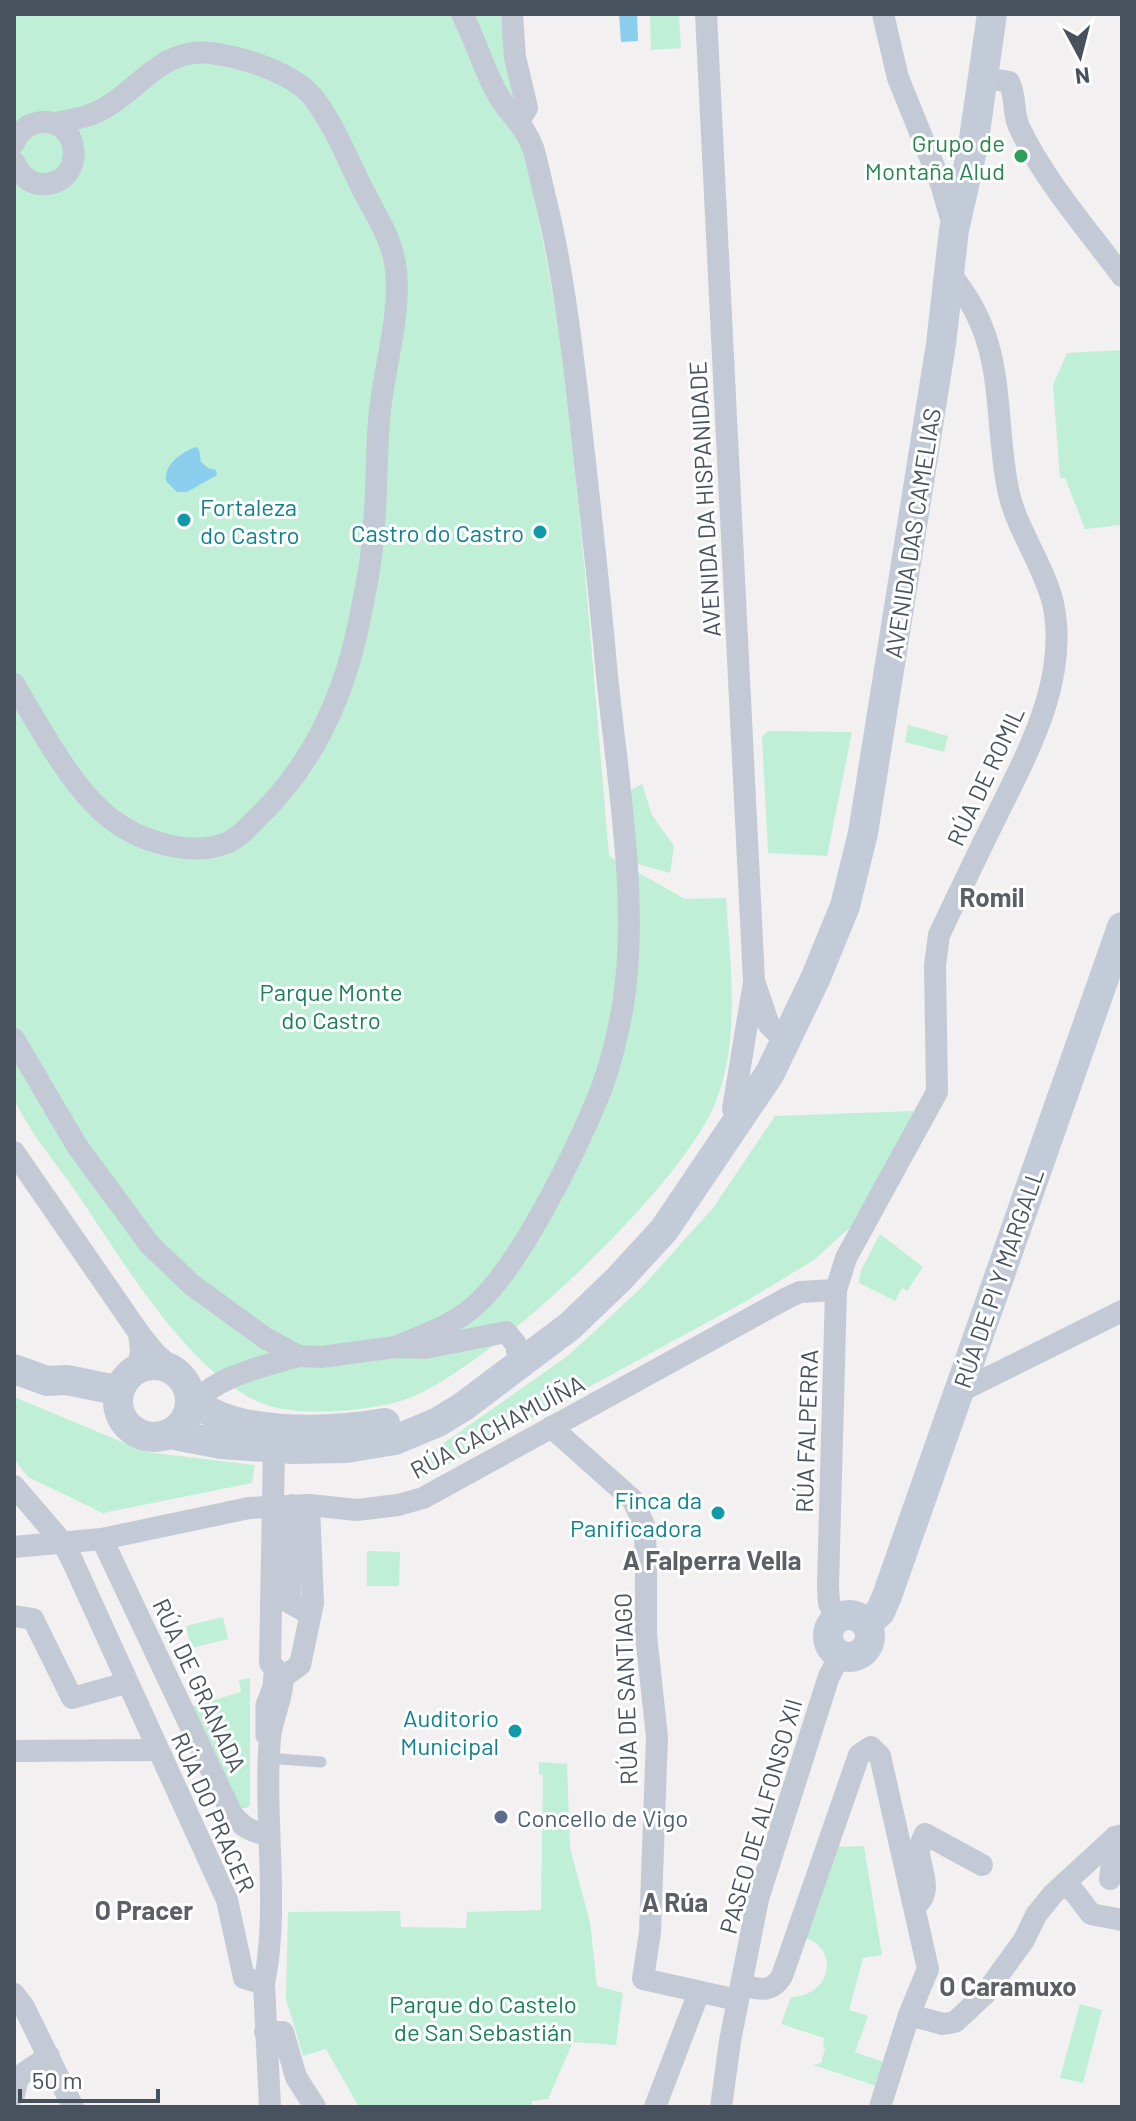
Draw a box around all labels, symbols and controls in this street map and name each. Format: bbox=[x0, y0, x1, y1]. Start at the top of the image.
north arrow bbox=[1040, 16, 1120, 96]
text: N bbox=[1074, 63, 1091, 91]
place label: Grupo de Montaña Alud bbox=[865, 128, 1005, 185]
marker: Grupo de Montaña Alud bbox=[1012, 147, 1030, 165]
street label: AVENIDA DA HISPANIDADE bbox=[682, 360, 726, 638]
street label: AVENIDA DAS CAMELIAS bbox=[878, 406, 946, 660]
place label: Fortaleza do Castro bbox=[200, 492, 300, 549]
marker: Fortaleza do Castro bbox=[175, 511, 193, 529]
place label: Castro do Castro bbox=[351, 518, 524, 547]
marker: Castro do Castro bbox=[531, 523, 549, 541]
street label: RÚA DE ROMIL bbox=[940, 702, 1030, 850]
district label: Romil bbox=[960, 881, 1024, 912]
park label: Parque Monte do Castro bbox=[260, 977, 402, 1034]
street label: RÚA DE PI Y MARGALL bbox=[947, 1164, 1049, 1392]
street label: RÚA FALPERRA bbox=[789, 1349, 823, 1513]
street label: RÚA CACHAMUÍÑA bbox=[405, 1368, 589, 1484]
place label: Finca da Panificadora bbox=[570, 1485, 702, 1542]
marker: Finca da Panificadora bbox=[709, 1504, 727, 1522]
district label: A Falperra Vella bbox=[623, 1544, 801, 1575]
street label: RÚA DE SANTIAGO bbox=[607, 1592, 643, 1786]
street label: RÚA DE GRANADA bbox=[147, 1594, 253, 1776]
street label: PASEO DE ALFONSO XII bbox=[713, 1695, 807, 1937]
place label: Auditorio Municipal bbox=[400, 1703, 499, 1760]
marker: Auditorio Municipal bbox=[506, 1722, 524, 1740]
street label: RÚA DO PRACER bbox=[166, 1728, 262, 1896]
place label: Concello de Vigo bbox=[517, 1803, 688, 1832]
marker: Concello de Vigo bbox=[492, 1808, 510, 1826]
district label: A Rúa bbox=[642, 1886, 708, 1917]
district label: O Pracer bbox=[95, 1894, 193, 1925]
district label: O Caramuxo bbox=[939, 1970, 1077, 2001]
park label: Parque do Castelo de San Sebastián bbox=[389, 1989, 577, 2046]
scale bar bbox=[20, 2053, 158, 2103]
text: 50 m bbox=[32, 2065, 83, 2094]

